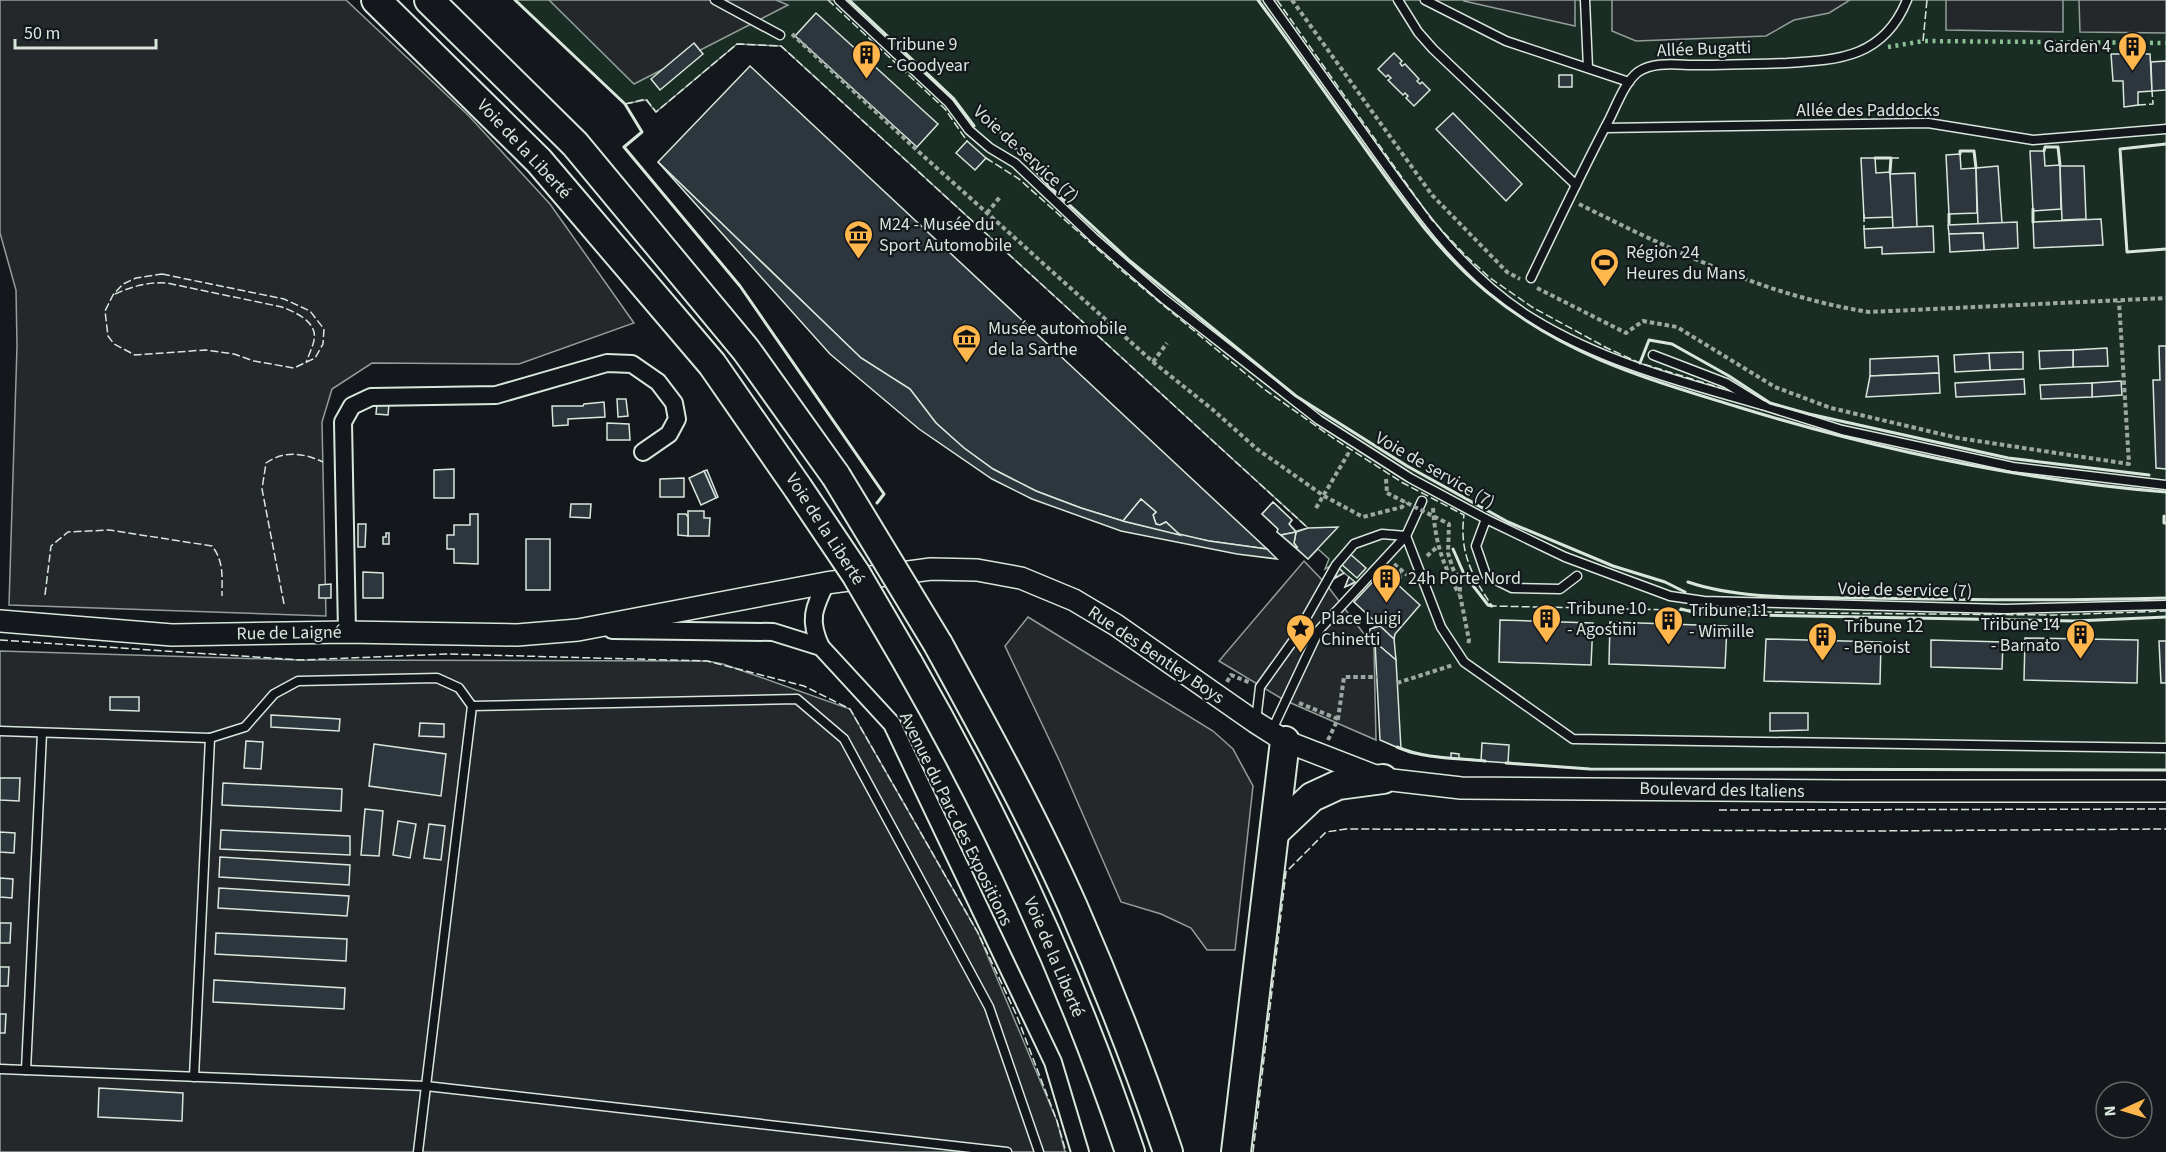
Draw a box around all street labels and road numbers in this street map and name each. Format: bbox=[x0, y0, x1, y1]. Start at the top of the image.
street label: Allée Bugatti bbox=[1656, 35, 1752, 63]
street label: Voie de la Liberté bbox=[471, 93, 577, 205]
street label: Allée des Paddocks bbox=[1796, 98, 1940, 123]
street label: Voie de service (7) bbox=[968, 100, 1084, 208]
street label: Voie de service (7) bbox=[1371, 426, 1499, 514]
street label: Voie de la Liberté bbox=[780, 468, 871, 590]
street label: Voie de service (7) bbox=[1838, 576, 1972, 604]
street label: Rue des Bentley Boys bbox=[1083, 600, 1229, 710]
street label: Rue de Laigné bbox=[236, 620, 342, 646]
street label: Avenue du Parc des Expositions bbox=[893, 708, 1019, 930]
street label: Boulevard des Italiens bbox=[1639, 776, 1805, 804]
street label: Voie de la Liberté bbox=[1017, 893, 1091, 1021]

